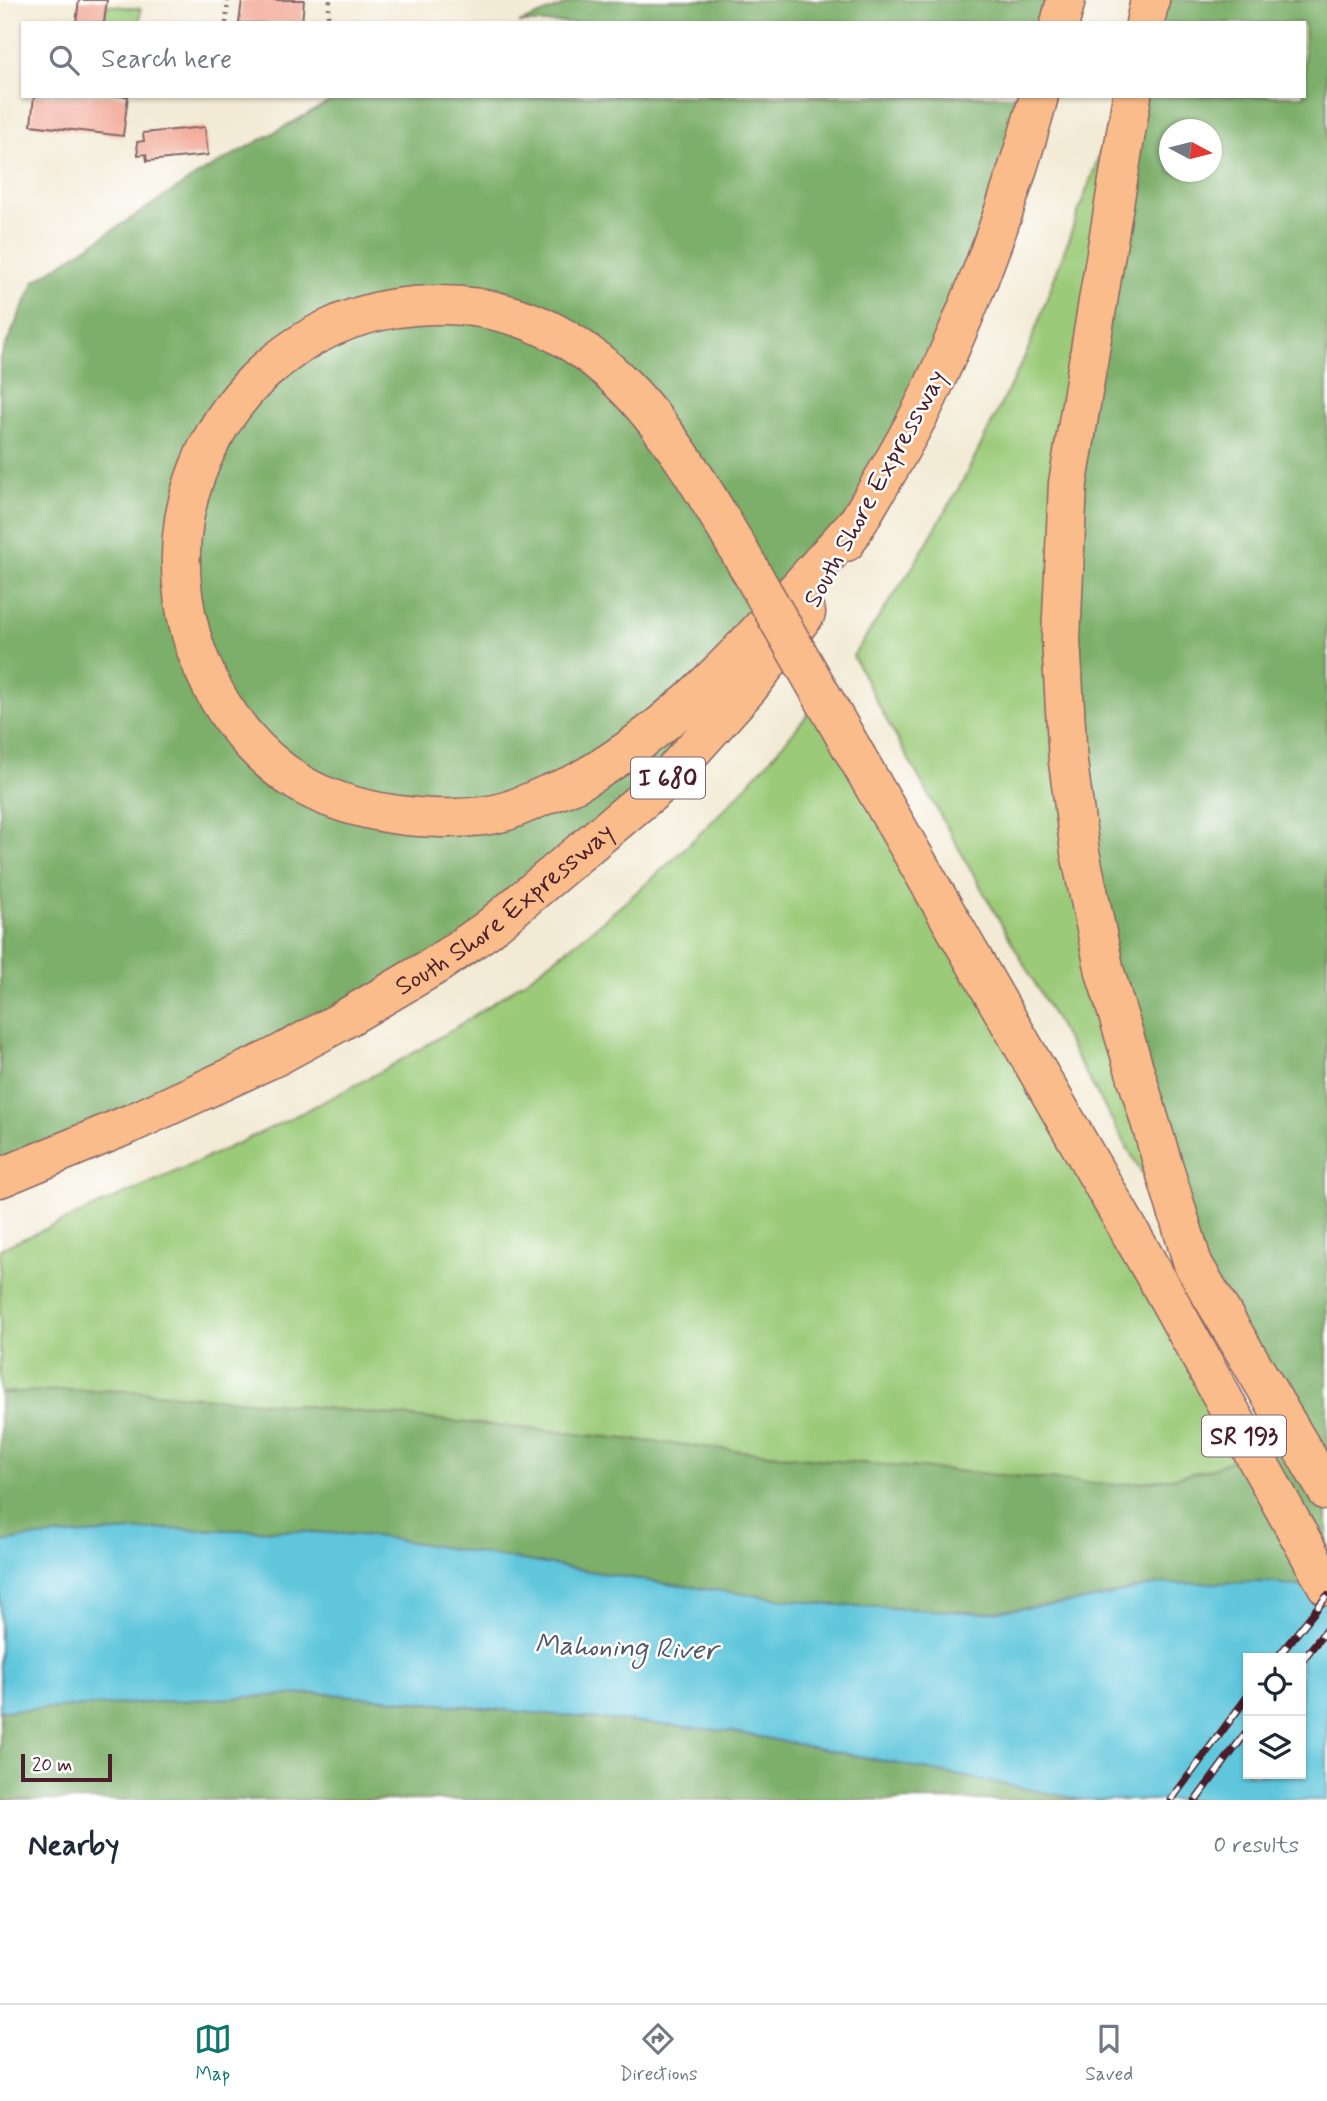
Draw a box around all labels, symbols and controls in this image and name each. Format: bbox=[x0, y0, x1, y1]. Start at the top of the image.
search box bbox=[21, 21, 1306, 98]
icon: search bbox=[45, 41, 83, 79]
text: Search here bbox=[101, 43, 232, 77]
north arrow bbox=[1159, 119, 1222, 182]
street label: South Shore Expressway bbox=[796, 364, 955, 614]
road number: I 680 bbox=[631, 758, 705, 798]
street label: South Shore Expressway bbox=[389, 816, 622, 1004]
road number: SR 193 bbox=[1202, 1416, 1286, 1456]
water label: Mahoning River bbox=[534, 1627, 722, 1672]
map controls bbox=[1243, 1653, 1306, 1779]
button: locate bbox=[1243, 1653, 1306, 1716]
button: layers bbox=[1243, 1716, 1306, 1779]
scale bar bbox=[21, 1751, 112, 1783]
text: 20 m bbox=[32, 1753, 72, 1778]
text: Nearby bbox=[28, 1826, 119, 1865]
text: 0 results bbox=[1213, 1831, 1299, 1861]
tab: Map bbox=[194, 2020, 232, 2087]
tab: Directions bbox=[619, 2020, 698, 2087]
tab: Saved bbox=[1085, 2020, 1133, 2087]

